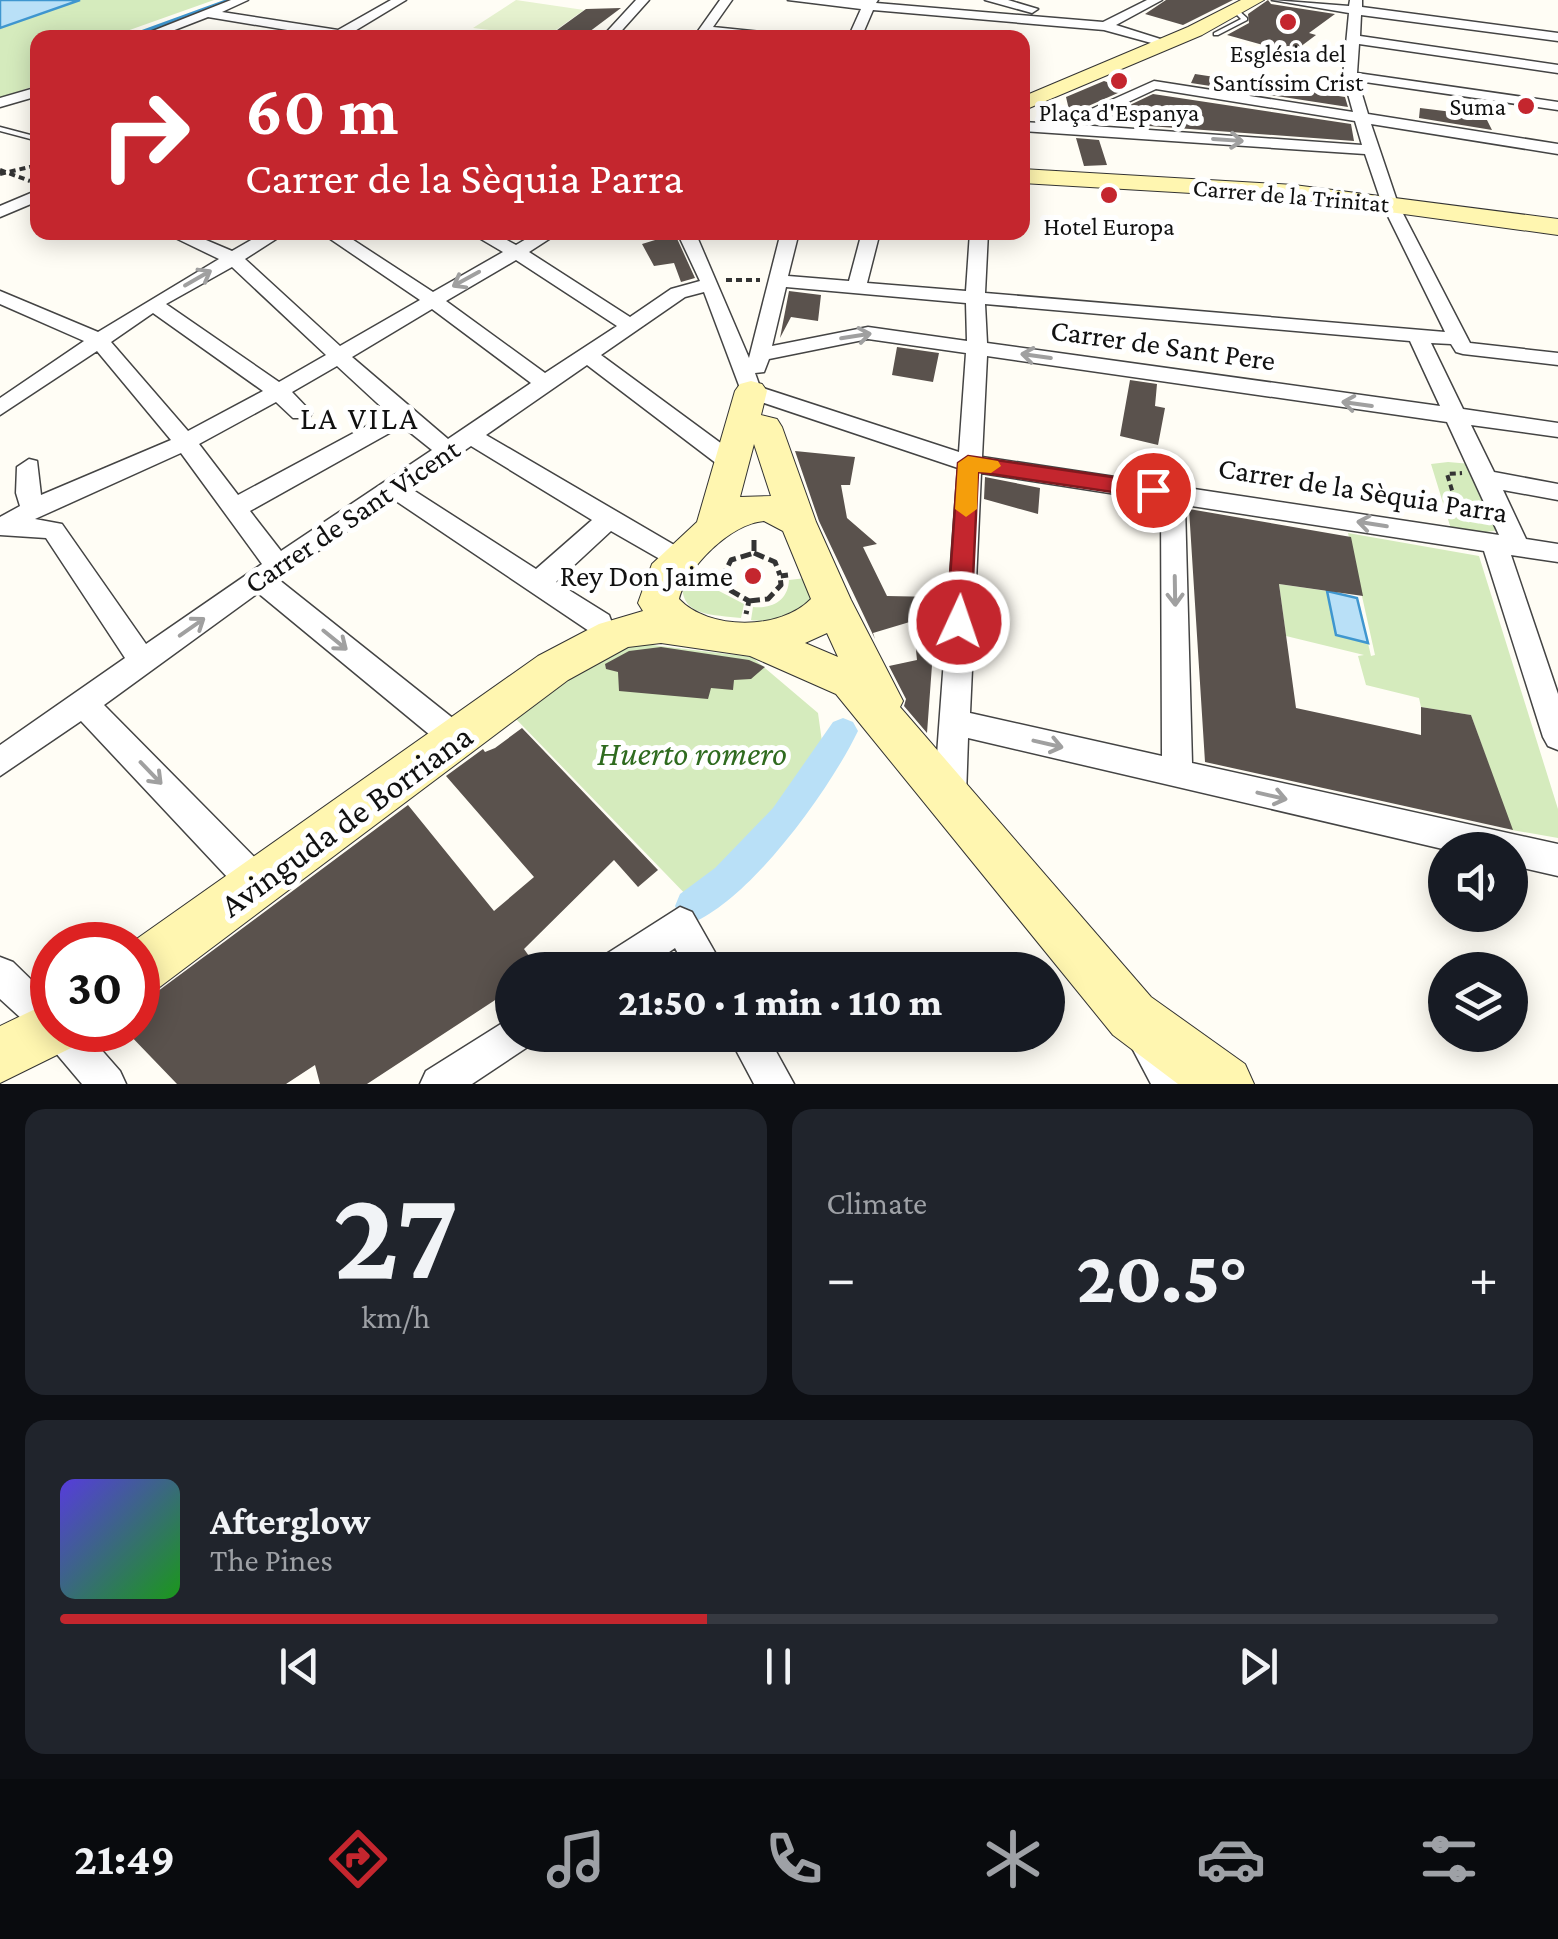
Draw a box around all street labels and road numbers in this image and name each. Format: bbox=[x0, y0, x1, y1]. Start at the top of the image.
street label: Carrer de la Trinitat bbox=[1192, 173, 1391, 218]
street label: Carrer de Sant Pere bbox=[1049, 312, 1278, 377]
street label: Carrer de Sant Vicent bbox=[238, 431, 466, 600]
street label: Carrer de la Sèquia Parra bbox=[1216, 450, 1510, 530]
street label: Avinguda de Borriana bbox=[213, 716, 480, 925]

